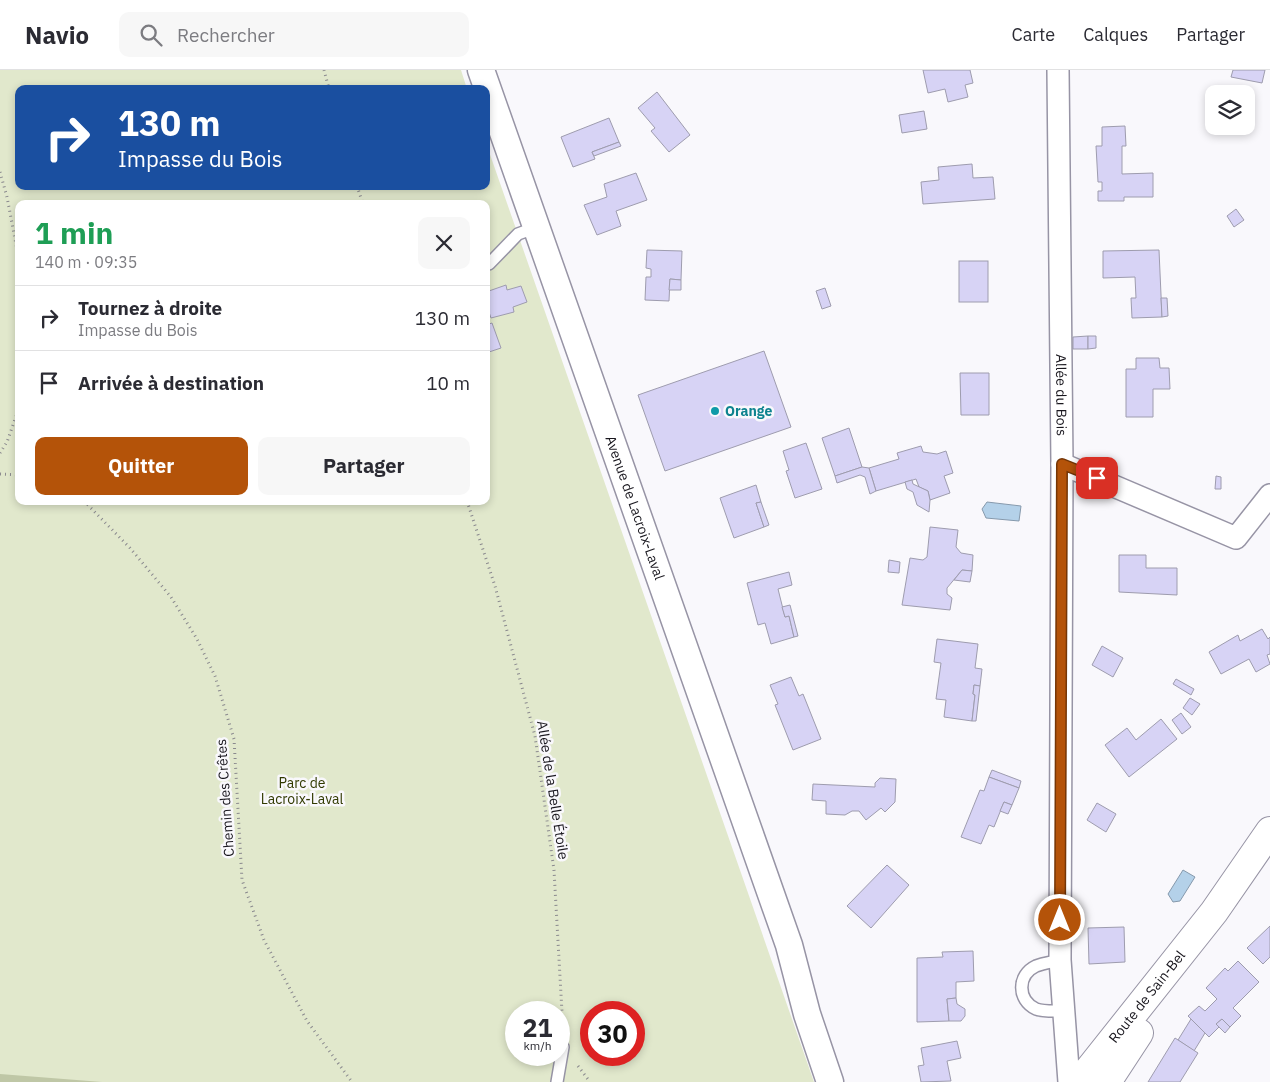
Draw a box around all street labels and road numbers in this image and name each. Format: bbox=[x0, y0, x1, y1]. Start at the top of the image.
street label: Allée du Bois bbox=[1052, 354, 1071, 436]
street label: Avenue de Lacroix-Laval bbox=[601, 433, 669, 582]
street label: Allée de la Belle Étoile bbox=[533, 719, 574, 861]
street label: Chemin des Crêtes bbox=[212, 738, 238, 858]
street label: Route de Sain-Bel bbox=[1105, 947, 1189, 1046]

